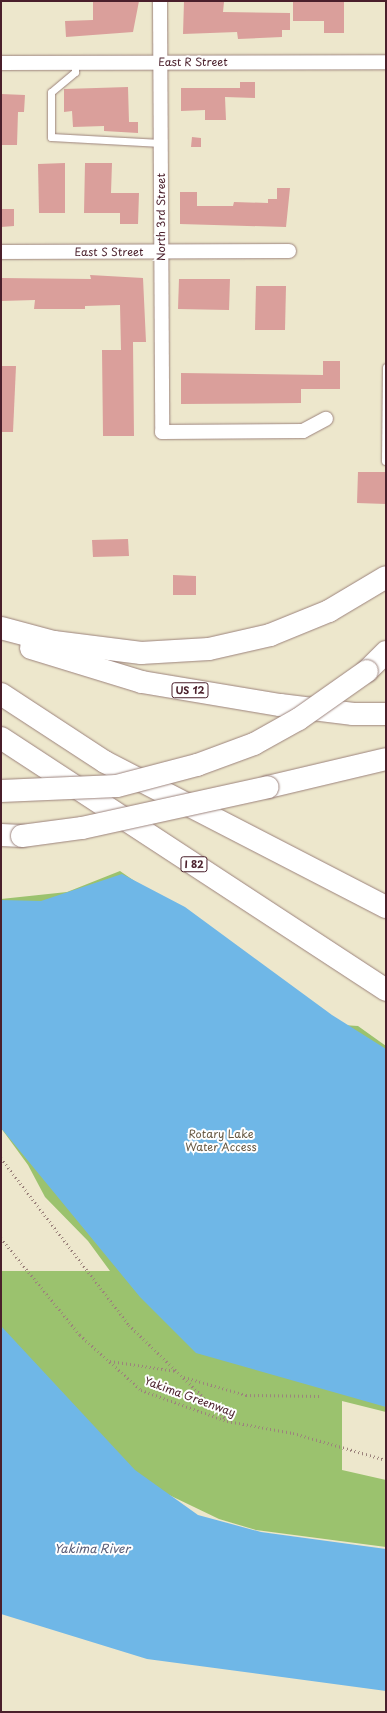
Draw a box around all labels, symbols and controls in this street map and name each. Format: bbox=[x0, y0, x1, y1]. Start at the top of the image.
street label: East R Street bbox=[158, 55, 228, 69]
street label: North 3rd Street bbox=[154, 172, 168, 262]
street label: East S Street bbox=[74, 245, 144, 259]
road number: US 12 bbox=[171, 682, 209, 698]
road number: I 82 bbox=[180, 856, 208, 872]
park label: Rotary Lake Water Access bbox=[185, 1128, 257, 1154]
street label: Yakima Greenway bbox=[142, 1374, 238, 1420]
water label: Yakima River bbox=[54, 1542, 130, 1556]

